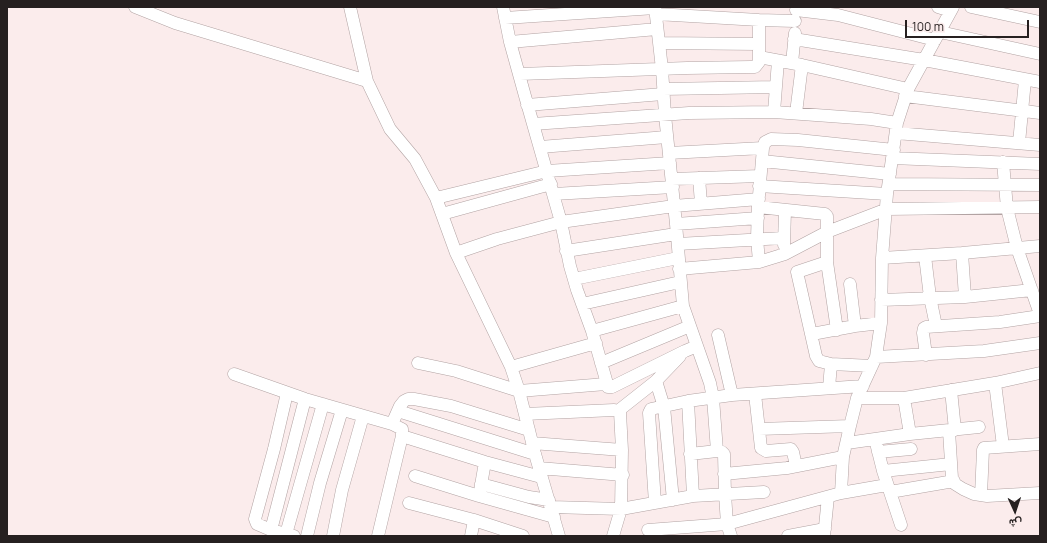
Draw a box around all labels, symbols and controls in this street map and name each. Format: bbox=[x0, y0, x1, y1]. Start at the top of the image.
scale bar bbox=[907, 12, 1031, 38]
text: 100 m bbox=[912, 18, 944, 35]
north arrow bbox=[995, 491, 1035, 531]
text: ش bbox=[1009, 516, 1023, 531]

